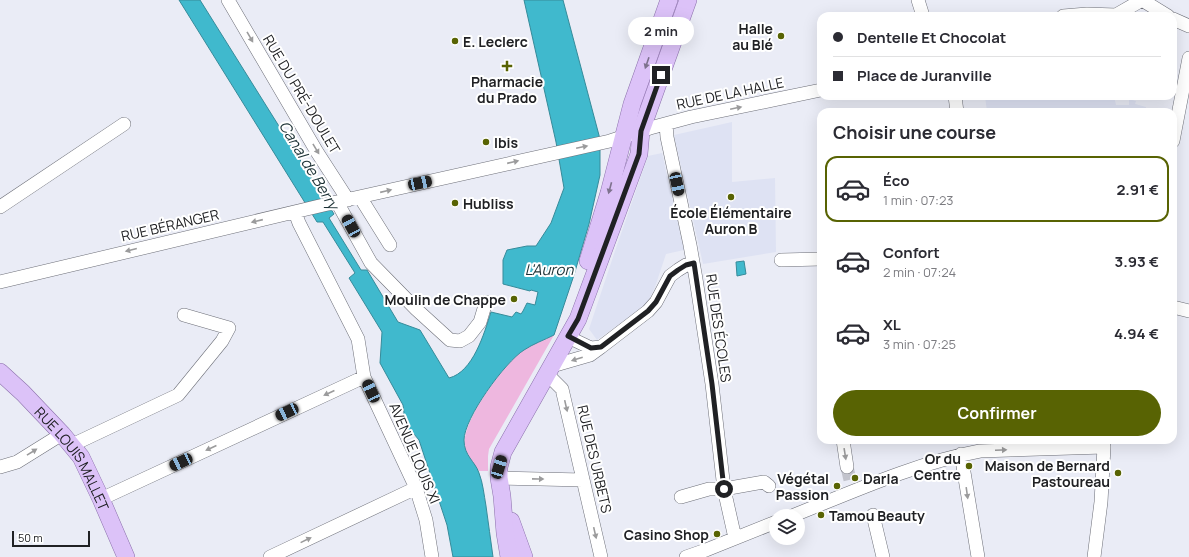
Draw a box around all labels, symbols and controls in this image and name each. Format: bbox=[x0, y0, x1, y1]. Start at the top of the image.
callout: 2 min bbox=[628, 17, 694, 45]
place label: Halle au Blé bbox=[732, 19, 773, 54]
text: 2 min bbox=[644, 22, 678, 40]
text: Dentelle Et Chocolat bbox=[857, 27, 1006, 48]
one-way arrow bbox=[247, 31, 254, 43]
street label: RUE DU PRÉ-DOULET bbox=[259, 31, 345, 157]
marker: Halle au Blé bbox=[776, 31, 786, 41]
place label: E. Leclerc bbox=[463, 32, 528, 51]
marker: E. Leclerc bbox=[450, 36, 460, 46]
one-way arrow bbox=[643, 58, 649, 70]
marker: Pharmacie du Prado bbox=[502, 61, 512, 71]
text: Place de Juranville bbox=[857, 65, 992, 86]
route end bbox=[652, 66, 670, 84]
place label: Pharmacie du Prado bbox=[471, 72, 543, 107]
street label: RUE DE LA HALLE bbox=[675, 72, 785, 114]
one-way arrow bbox=[730, 104, 742, 110]
water label: Canal de Berry bbox=[274, 117, 345, 215]
text: Choisir une course bbox=[833, 120, 996, 144]
place label: Ibis bbox=[494, 133, 518, 152]
marker: Ibis bbox=[481, 137, 491, 147]
one-way arrow bbox=[312, 143, 319, 155]
one-way arrow bbox=[576, 144, 588, 150]
one-way arrow bbox=[507, 159, 519, 165]
text: Éco bbox=[883, 170, 909, 191]
car bbox=[669, 171, 685, 197]
icon: car bbox=[835, 171, 871, 207]
car bbox=[407, 175, 433, 191]
text: 2.91 € bbox=[1116, 179, 1159, 200]
one-way arrow bbox=[607, 182, 613, 194]
one-way arrow bbox=[380, 187, 392, 193]
text: 1 min · 07:23 bbox=[883, 191, 954, 209]
marker: École Élémentaire Auron B bbox=[726, 192, 736, 202]
place label: Hubliss bbox=[463, 194, 514, 213]
marker: Hubliss bbox=[450, 198, 460, 208]
place label: École Élémentaire Auron B bbox=[670, 203, 792, 238]
street label: RUE BÉRANGER bbox=[119, 204, 221, 245]
car bbox=[340, 213, 362, 239]
one-way arrow bbox=[251, 218, 263, 224]
text: Confort bbox=[883, 242, 940, 263]
icon: car bbox=[835, 243, 871, 279]
one-way arrow bbox=[124, 248, 137, 254]
text: 3.93 € bbox=[1114, 251, 1159, 272]
water label: L'Auron bbox=[525, 259, 574, 280]
text: 2 min · 07:24 bbox=[883, 263, 956, 281]
street label: RUE DES ÉCOLES bbox=[702, 273, 736, 384]
place label: Moulin de Chappe bbox=[385, 290, 506, 309]
marker: Moulin de Chappe bbox=[509, 294, 519, 304]
text: XL bbox=[883, 314, 901, 335]
icon: car bbox=[835, 315, 871, 351]
text: 4.94 € bbox=[1114, 323, 1159, 344]
text: 3 min · 07:25 bbox=[883, 335, 956, 353]
one-way arrow bbox=[571, 356, 583, 362]
car bbox=[360, 378, 382, 404]
one-way arrow bbox=[323, 390, 334, 396]
button: Confirmer bbox=[833, 390, 1161, 436]
street label: AVENUE LOUIS XI bbox=[385, 400, 445, 506]
one-way arrow bbox=[563, 400, 569, 412]
car bbox=[274, 401, 300, 423]
street label: RUE LOUIS MALLET bbox=[31, 402, 114, 514]
street label: RUE DES URBETS bbox=[573, 403, 617, 515]
one-way arrow bbox=[205, 445, 216, 451]
one-way arrow bbox=[995, 447, 1008, 453]
one-way arrow bbox=[842, 448, 848, 460]
one-way arrow bbox=[26, 449, 38, 456]
place label: Or du Centre bbox=[914, 449, 961, 484]
car bbox=[168, 451, 194, 473]
car bbox=[490, 454, 508, 480]
place label: Maison de Bernard Pastoureau bbox=[985, 456, 1110, 491]
marker: Or du Centre bbox=[964, 461, 974, 471]
marker: Maison de Bernard Pastoureau bbox=[1113, 468, 1123, 478]
place label: Végétal Passion bbox=[776, 469, 829, 504]
place label: Darla bbox=[863, 469, 898, 488]
marker: Darla bbox=[850, 473, 860, 483]
one-way arrow bbox=[532, 475, 544, 482]
route start bbox=[715, 480, 733, 498]
marker: Végétal Passion bbox=[832, 481, 842, 491]
one-way arrow bbox=[964, 487, 970, 499]
place label: Tamou Beauty bbox=[829, 506, 925, 525]
map controls bbox=[769, 509, 805, 545]
button: layers bbox=[769, 509, 805, 545]
marker: Tamou Beauty bbox=[816, 510, 826, 520]
place label: Casino Shop bbox=[624, 525, 709, 544]
one-way arrow bbox=[593, 526, 599, 539]
scale bar bbox=[12, 529, 90, 548]
marker: Casino Shop bbox=[712, 529, 722, 539]
text: 50 m bbox=[18, 530, 43, 545]
one-way arrow bbox=[300, 537, 311, 543]

